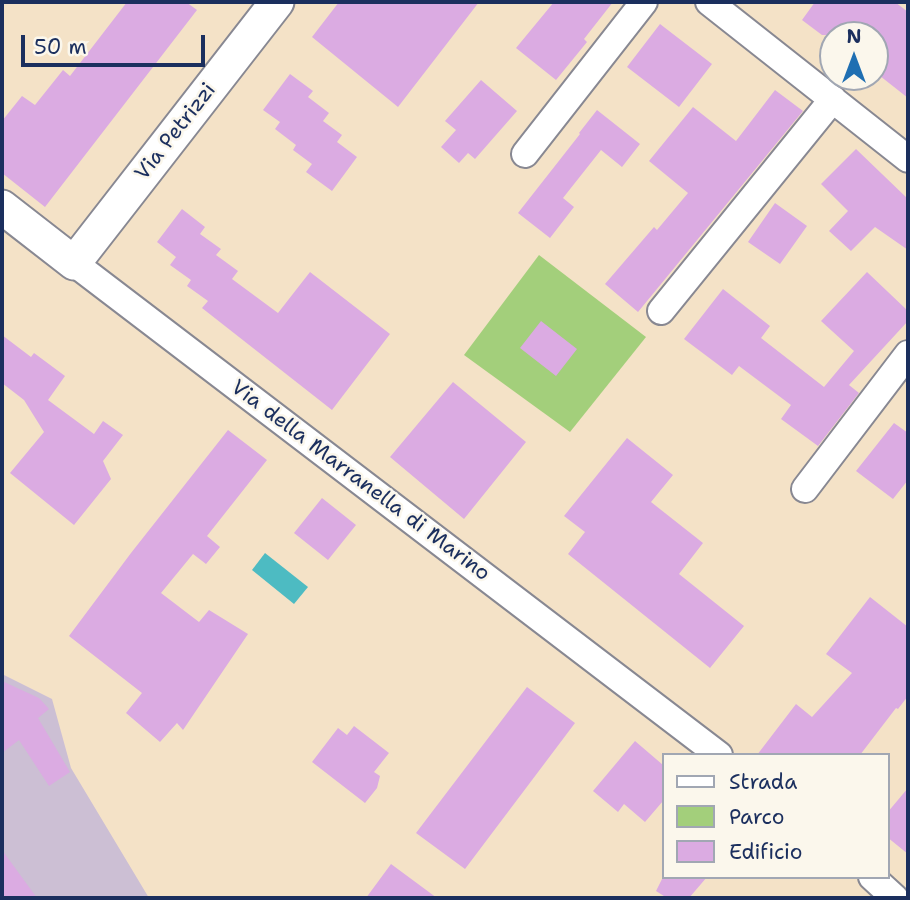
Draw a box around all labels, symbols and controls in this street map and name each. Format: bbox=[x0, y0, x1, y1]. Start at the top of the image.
scale bar bbox=[24, 21, 208, 65]
north arrow bbox=[819, 21, 889, 91]
text: N bbox=[846, 24, 862, 49]
text: 50 m bbox=[34, 33, 87, 61]
street label: Via Petrizzi bbox=[130, 78, 222, 186]
street label: Via della Marranella di Marino bbox=[225, 375, 495, 587]
legend bbox=[662, 753, 889, 879]
text: Strada bbox=[729, 768, 797, 796]
text: Parco bbox=[729, 803, 784, 831]
text: Edificio bbox=[729, 838, 802, 866]

